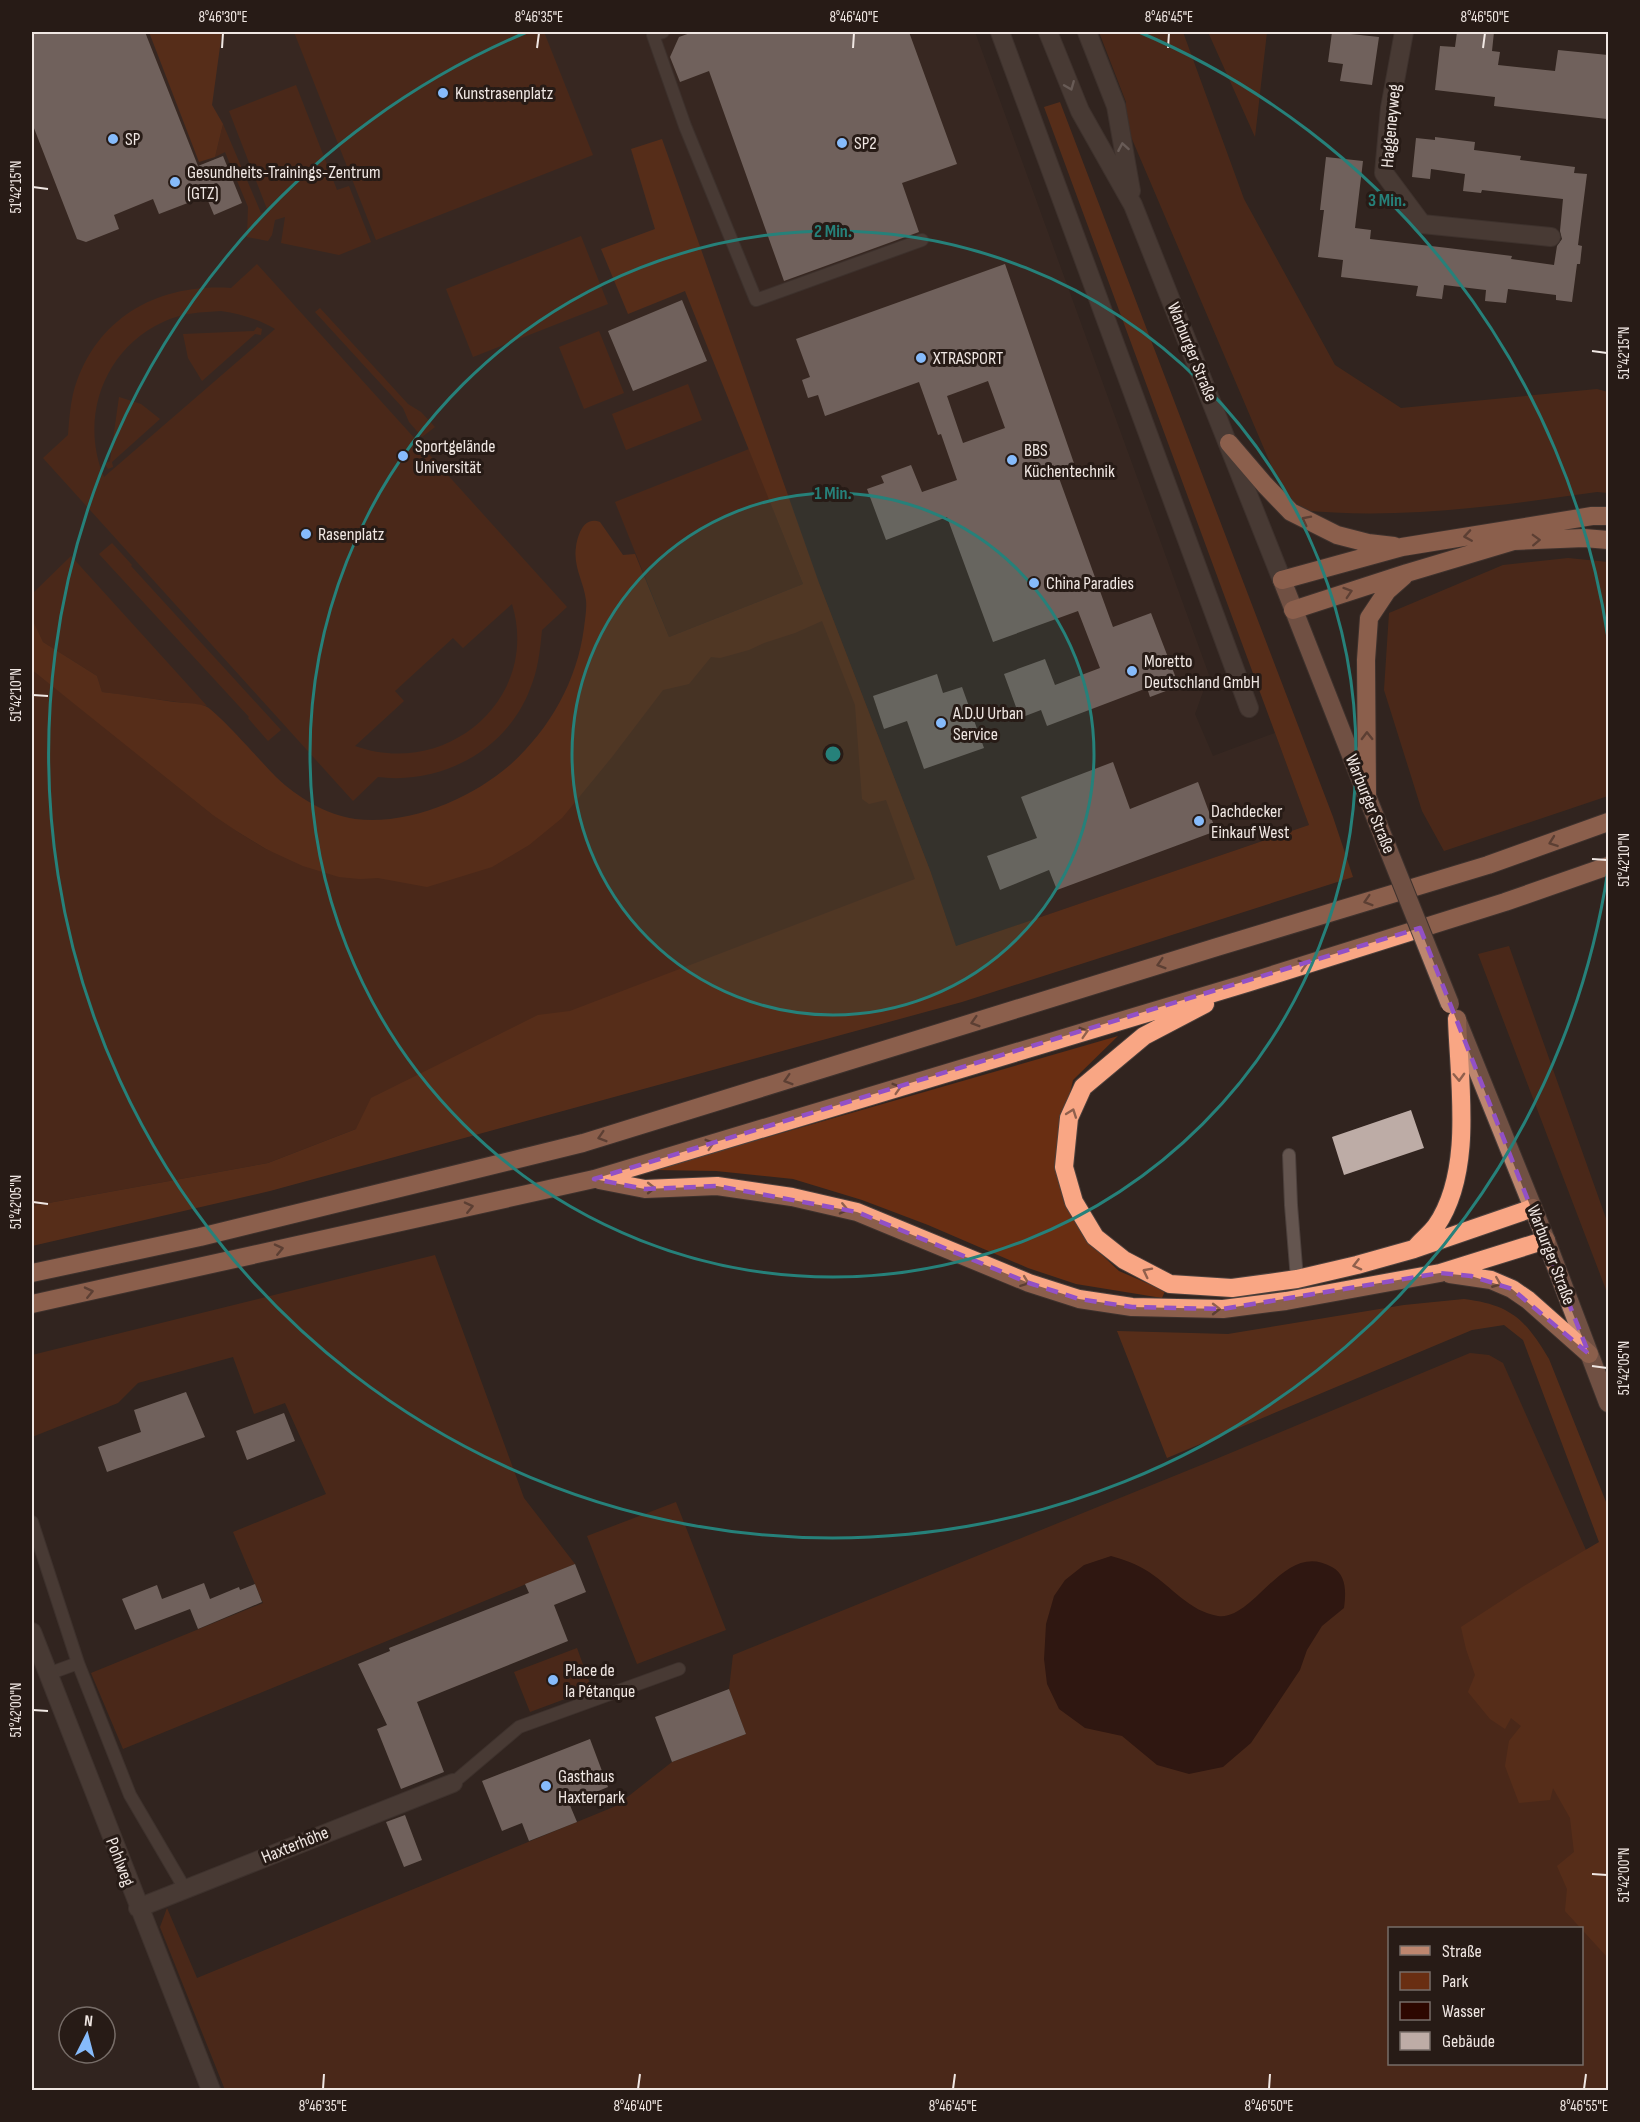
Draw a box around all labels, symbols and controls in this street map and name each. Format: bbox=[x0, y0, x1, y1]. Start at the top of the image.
text: 8°46'30"E bbox=[198, 8, 248, 27]
text: 8°46'35"E bbox=[515, 8, 563, 27]
text: 8°46'40"E bbox=[829, 8, 879, 27]
text: 8°46'45"E bbox=[1145, 8, 1193, 27]
text: 8°46'50"E bbox=[1461, 8, 1509, 27]
one-way arrow bbox=[1063, 80, 1075, 91]
place label: Kunstrasenplatz bbox=[455, 83, 554, 104]
street label: Haggeneyweg bbox=[1377, 83, 1405, 169]
marker: Kunstrasenplatz bbox=[436, 86, 450, 100]
place label: SP bbox=[125, 129, 141, 150]
marker: SP bbox=[106, 132, 120, 146]
place label: SP2 bbox=[854, 133, 877, 154]
marker: SP2 bbox=[835, 136, 849, 150]
one-way arrow bbox=[1117, 142, 1130, 152]
text: 51°42'15"N bbox=[7, 161, 26, 213]
place label: Gesundheits-Trainings-Zentrum (GTZ) bbox=[187, 162, 380, 204]
marker: Gesundheits-Trainings-Zentrum (GTZ) bbox=[168, 175, 182, 189]
text: 3 Min. bbox=[1368, 190, 1406, 211]
text: 2 Min. bbox=[814, 221, 852, 242]
street label: Warburger Straße bbox=[1163, 299, 1221, 405]
text: 51°42'15"N bbox=[1615, 327, 1634, 379]
place label: XTRASPORT bbox=[932, 348, 1003, 369]
marker: XTRASPORT bbox=[914, 351, 928, 365]
place label: Sportgelände Universität bbox=[415, 436, 496, 478]
place label: BBS Küchentechnik bbox=[1024, 440, 1115, 482]
marker: Sportgelände Universität bbox=[396, 449, 410, 463]
marker: BBS Küchentechnik bbox=[1005, 453, 1019, 467]
text: 1 Min. bbox=[814, 483, 852, 504]
one-way arrow bbox=[1302, 515, 1313, 527]
place label: Rasenplatz bbox=[318, 524, 385, 545]
marker: Rasenplatz bbox=[299, 527, 313, 541]
one-way arrow bbox=[1463, 530, 1472, 542]
one-way arrow bbox=[1531, 534, 1540, 546]
place label: China Paradies bbox=[1046, 573, 1134, 594]
marker: China Paradies bbox=[1027, 576, 1041, 590]
one-way arrow bbox=[1343, 587, 1353, 599]
place label: Moretto Deutschland GmbH bbox=[1144, 651, 1260, 693]
marker: Moretto Deutschland GmbH bbox=[1125, 664, 1139, 678]
text: 51°42'10"N bbox=[7, 668, 26, 722]
place label: A.D.U Urban Service bbox=[952, 703, 1024, 745]
marker: A.D.U Urban Service bbox=[934, 716, 948, 730]
one-way arrow bbox=[1361, 732, 1373, 741]
centre of rings bbox=[823, 744, 843, 764]
street label: Warburger Straße bbox=[1341, 751, 1399, 857]
place label: Dachdecker Einkauf West bbox=[1211, 801, 1290, 843]
marker: Dachdecker Einkauf West bbox=[1192, 814, 1206, 828]
text: 51°42'10"N bbox=[1615, 833, 1634, 887]
one-way arrow bbox=[1549, 834, 1559, 847]
one-way arrow bbox=[1363, 894, 1374, 906]
one-way arrow bbox=[1156, 957, 1167, 969]
one-way arrow bbox=[1297, 960, 1308, 972]
one-way arrow bbox=[970, 1015, 980, 1027]
one-way arrow bbox=[1078, 1027, 1089, 1039]
one-way arrow bbox=[783, 1072, 794, 1085]
one-way arrow bbox=[1453, 1073, 1466, 1082]
one-way arrow bbox=[891, 1083, 902, 1095]
one-way arrow bbox=[1065, 1108, 1078, 1119]
one-way arrow bbox=[597, 1130, 608, 1142]
one-way arrow bbox=[704, 1139, 715, 1151]
text: 51°42'05"N bbox=[7, 1175, 26, 1229]
one-way arrow bbox=[647, 1182, 656, 1194]
one-way arrow bbox=[464, 1201, 474, 1214]
one-way arrow bbox=[839, 1201, 849, 1214]
street label: Warburger Straße bbox=[1522, 1202, 1580, 1308]
one-way arrow bbox=[274, 1243, 284, 1256]
one-way arrow bbox=[1353, 1257, 1363, 1270]
one-way arrow bbox=[1142, 1267, 1153, 1279]
one-way arrow bbox=[1019, 1274, 1030, 1287]
one-way arrow bbox=[1491, 1276, 1502, 1288]
one-way arrow bbox=[83, 1286, 93, 1299]
one-way arrow bbox=[1212, 1303, 1221, 1315]
text: 51°42'05"N bbox=[1615, 1341, 1634, 1395]
place label: Place de la Pétanque bbox=[565, 1660, 635, 1702]
marker: Place de la Pétanque bbox=[546, 1673, 560, 1687]
text: 51°42'00"N bbox=[7, 1682, 26, 1738]
place label: Gasthaus Haxterpark bbox=[558, 1766, 625, 1808]
marker: Gasthaus Haxterpark bbox=[539, 1779, 553, 1793]
street label: Haxterhöhe bbox=[258, 1822, 332, 1868]
street label: Pohlweg bbox=[101, 1835, 139, 1889]
text: 51°42'00"N bbox=[1615, 1847, 1634, 1903]
legend bbox=[1388, 1927, 1583, 2065]
text: Straße bbox=[1442, 1941, 1482, 1962]
text: Park bbox=[1442, 1971, 1468, 1992]
text: Wasser bbox=[1442, 2001, 1485, 2022]
north arrow bbox=[57, 2005, 117, 2065]
text: N bbox=[83, 2012, 94, 2031]
text: Gebäude bbox=[1442, 2031, 1495, 2052]
text: 8°46'35"E bbox=[299, 2097, 347, 2116]
text: 8°46'40"E bbox=[613, 2097, 663, 2116]
text: 8°46'45"E bbox=[929, 2097, 977, 2116]
text: 8°46'50"E bbox=[1245, 2097, 1293, 2116]
text: 8°46'55"E bbox=[1560, 2097, 1608, 2116]

